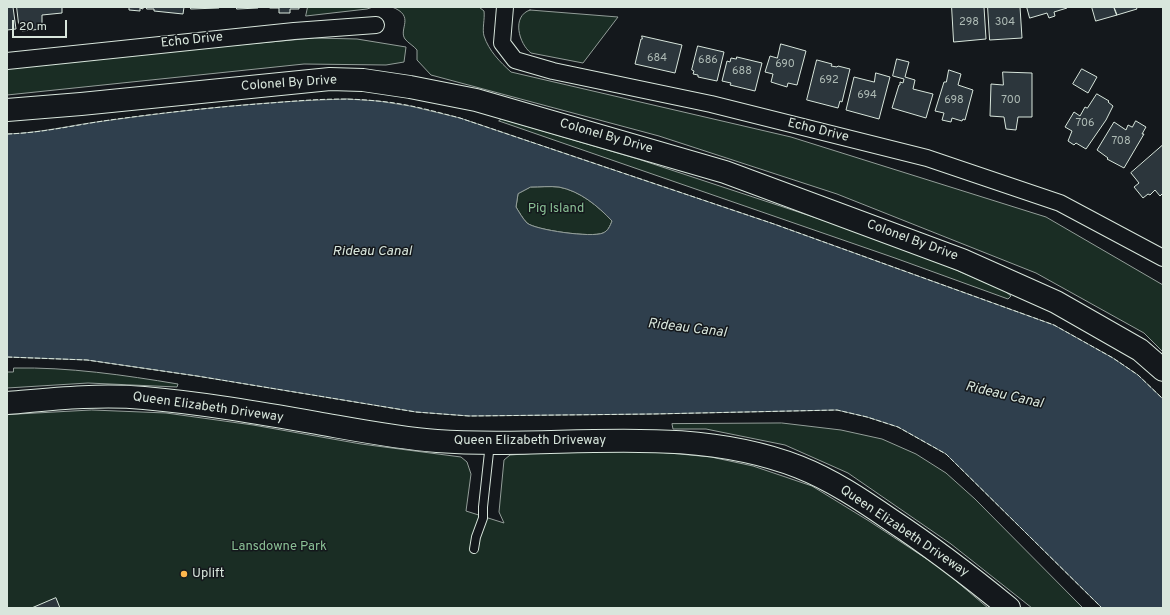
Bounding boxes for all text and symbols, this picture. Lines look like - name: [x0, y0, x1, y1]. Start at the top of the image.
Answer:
- scale bar: [14, 12, 69, 38]
- house number: 298: [959, 16, 979, 30]
- house number: 304: [995, 16, 1015, 30]
- text: 20 m: [19, 19, 47, 35]
- street label: Echo Drive: [160, 30, 224, 52]
- house number: 684: [647, 52, 667, 66]
- house number: 686: [698, 54, 718, 68]
- house number: 690: [775, 58, 795, 72]
- house number: 688: [732, 65, 752, 79]
- street label: Colonel By Drive: [240, 73, 338, 95]
- house number: 692: [819, 74, 839, 88]
- house number: 694: [857, 89, 877, 103]
- house number: 698: [944, 94, 964, 108]
- house number: 700: [1001, 94, 1021, 108]
- street label: Colonel By Drive: [558, 116, 654, 158]
- street label: Echo Drive: [786, 116, 850, 146]
- house number: 706: [1075, 117, 1095, 131]
- house number: 708: [1111, 135, 1131, 149]
- park label: Pig Island: [528, 201, 584, 217]
- street label: Colonel By Drive: [864, 217, 960, 265]
- water label: Rideau Canal: [332, 244, 412, 260]
- water label: Rideau Canal: [647, 316, 727, 342]
- water label: Rideau Canal: [963, 379, 1045, 413]
- street label: Queen Elizabeth Driveway: [132, 390, 284, 426]
- street label: Queen Elizabeth Driveway: [454, 433, 606, 449]
- street label: Queen Elizabeth Driveway: [837, 483, 971, 581]
- park label: Lansdowne Park: [231, 539, 327, 555]
- place label: Uplift: [192, 566, 224, 582]
- marker: Uplift: [179, 569, 189, 579]

